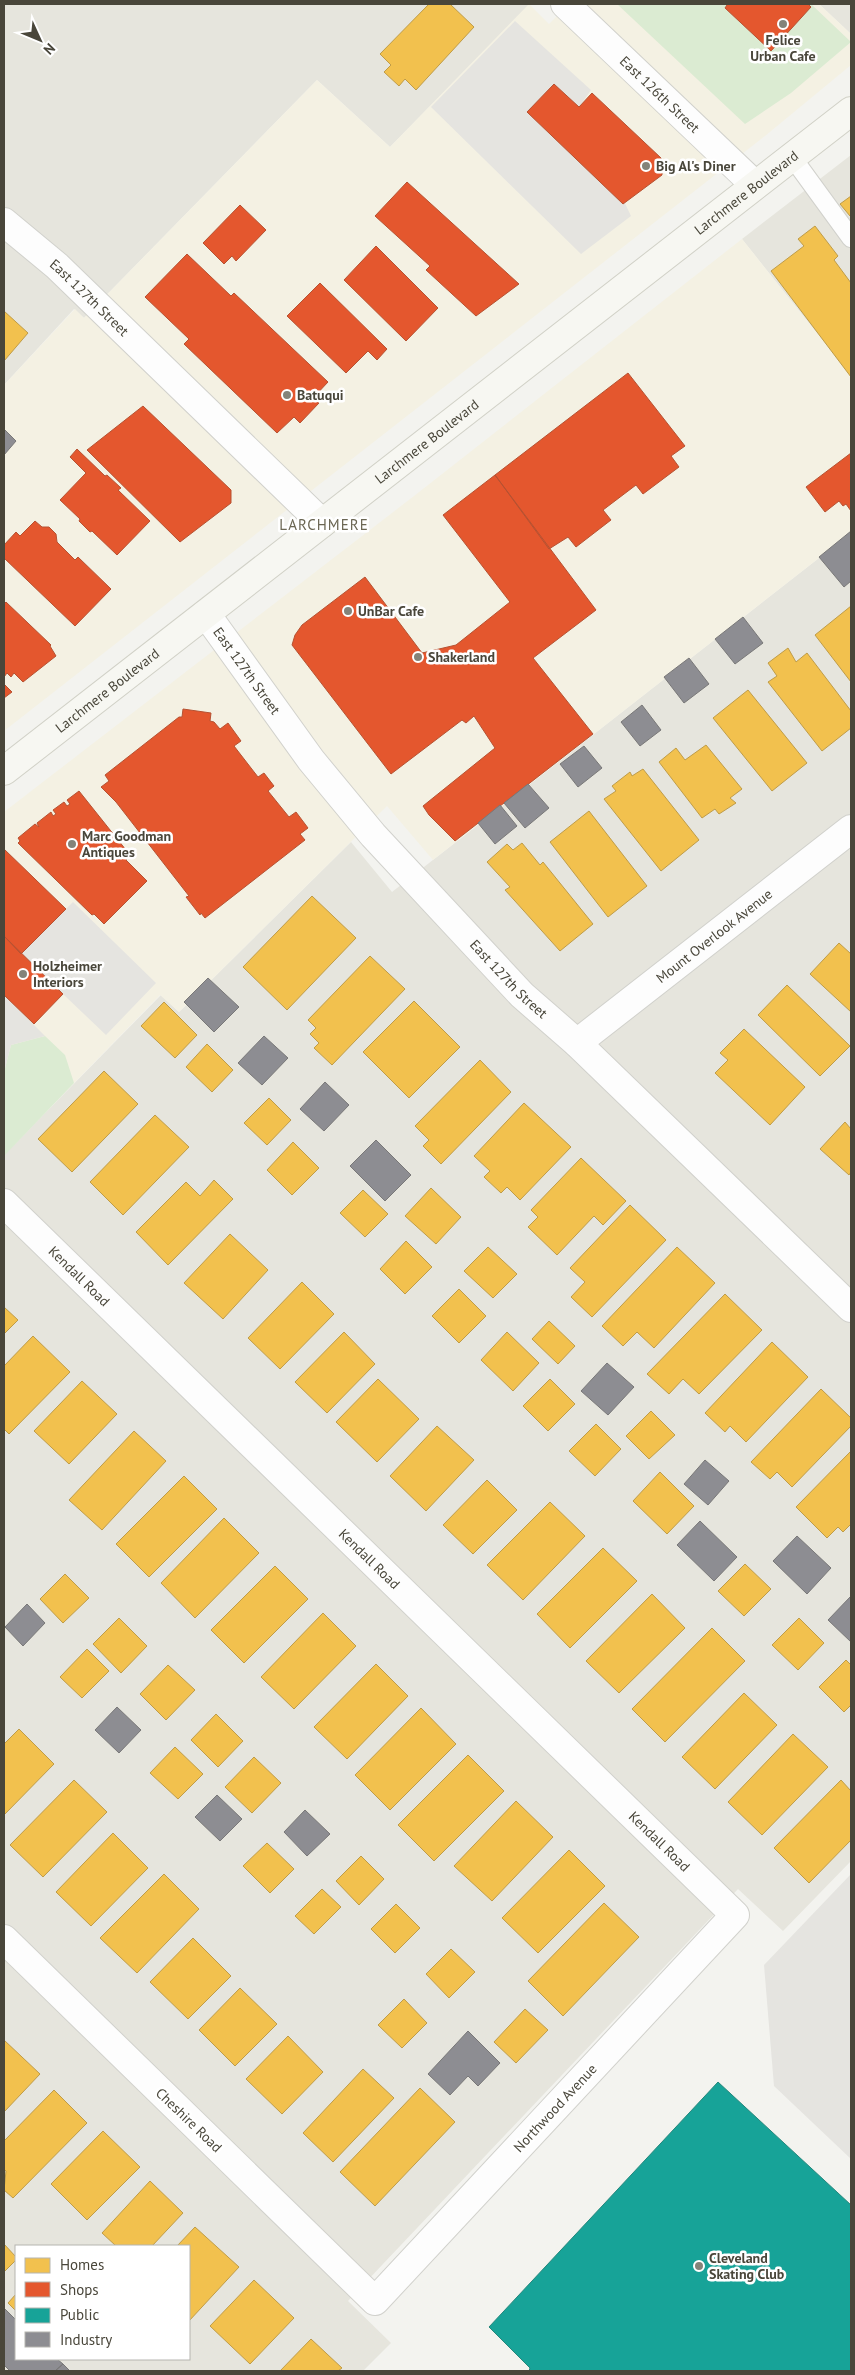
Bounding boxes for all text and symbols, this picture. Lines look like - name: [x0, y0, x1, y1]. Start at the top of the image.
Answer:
- north arrow: [15, 15, 65, 65]
- marker: Felice Urban Cafe: [777, 18, 789, 30]
- place label: Felice Urban Cafe: [750, 31, 816, 65]
- text: N: [40, 39, 59, 59]
- street label: East 126th Street: [616, 52, 704, 137]
- street label: Larchmere Boulevard: [691, 146, 802, 239]
- place label: Big Al's Diner: [656, 157, 736, 175]
- marker: Big Al's Diner: [640, 160, 652, 172]
- street label: East 127th Street: [46, 255, 133, 340]
- place label: Batuqui: [297, 386, 344, 404]
- marker: Batuqui: [281, 389, 293, 401]
- street label: Larchmere Boulevard: [371, 395, 482, 488]
- district label: LARCHMERE: [279, 515, 369, 534]
- place label: UnBar Cafe: [358, 602, 424, 620]
- marker: UnBar Cafe: [342, 605, 354, 617]
- street label: East 127th Street: [209, 624, 285, 718]
- street label: Larchmere Boulevard: [52, 644, 163, 737]
- place label: Shakerland: [428, 648, 495, 666]
- marker: Shakerland: [412, 651, 424, 663]
- place label: Marc Goodman Antiques: [82, 827, 171, 861]
- marker: Marc Goodman Antiques: [66, 838, 78, 850]
- street label: Mount Overlook Avenue: [652, 885, 776, 987]
- street label: East 127th Street: [466, 936, 551, 1022]
- place label: Holzheimer Interiors: [33, 957, 102, 991]
- marker: Holzheimer Interiors: [17, 968, 29, 980]
- street label: Kendall Road: [45, 1242, 114, 1310]
- street label: Kendall Road: [335, 1525, 404, 1593]
- street label: Kendall Road: [625, 1807, 694, 1875]
- street label: Northwood Avenue: [509, 2060, 601, 2156]
- street label: Cheshire Road: [152, 2084, 226, 2156]
- legend: [15, 2245, 190, 2360]
- place label: Cleveland Skating Club: [709, 2249, 785, 2283]
- text: Homes: [60, 2255, 104, 2274]
- marker: Cleveland Skating Club: [693, 2260, 705, 2272]
- text: Shops: [60, 2280, 99, 2299]
- text: Public: [60, 2305, 99, 2324]
- text: Industry: [60, 2330, 112, 2349]

